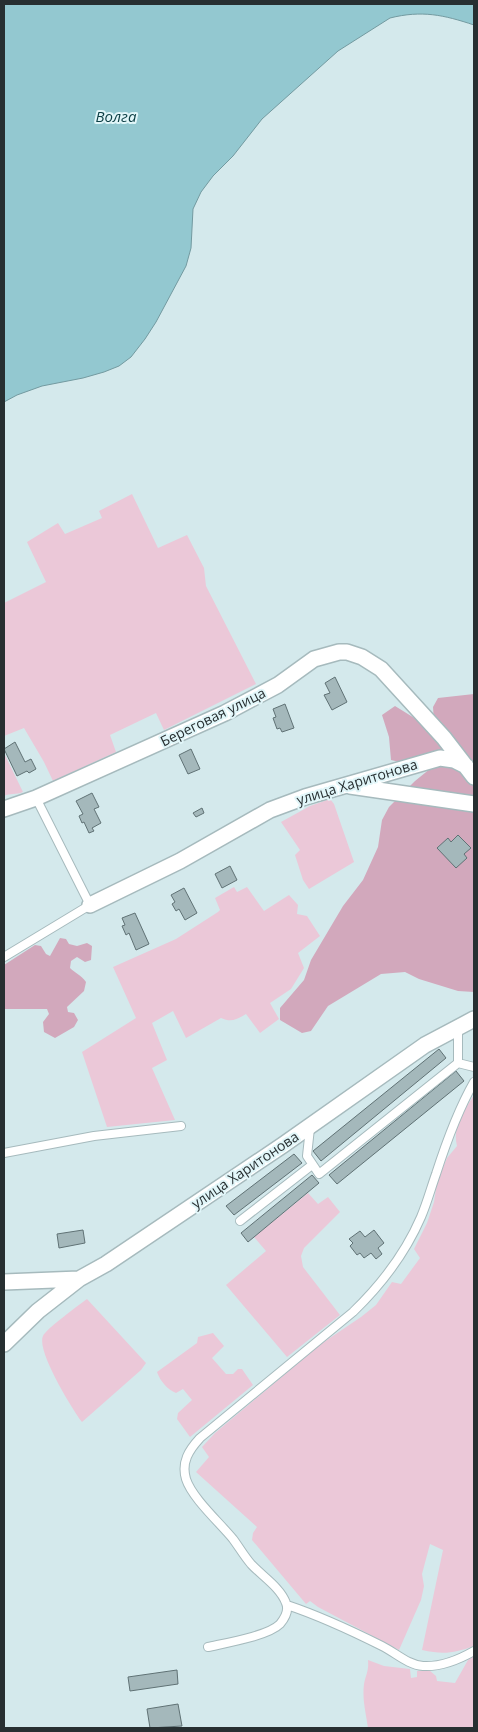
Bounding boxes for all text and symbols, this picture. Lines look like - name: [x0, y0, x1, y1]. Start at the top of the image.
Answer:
- water label: Волга: [96, 106, 137, 126]
- street label: Береговая улица: [157, 683, 269, 750]
- street label: улица Харитонова: [294, 754, 420, 809]
- street label: улица Харитонова: [187, 1127, 302, 1213]

